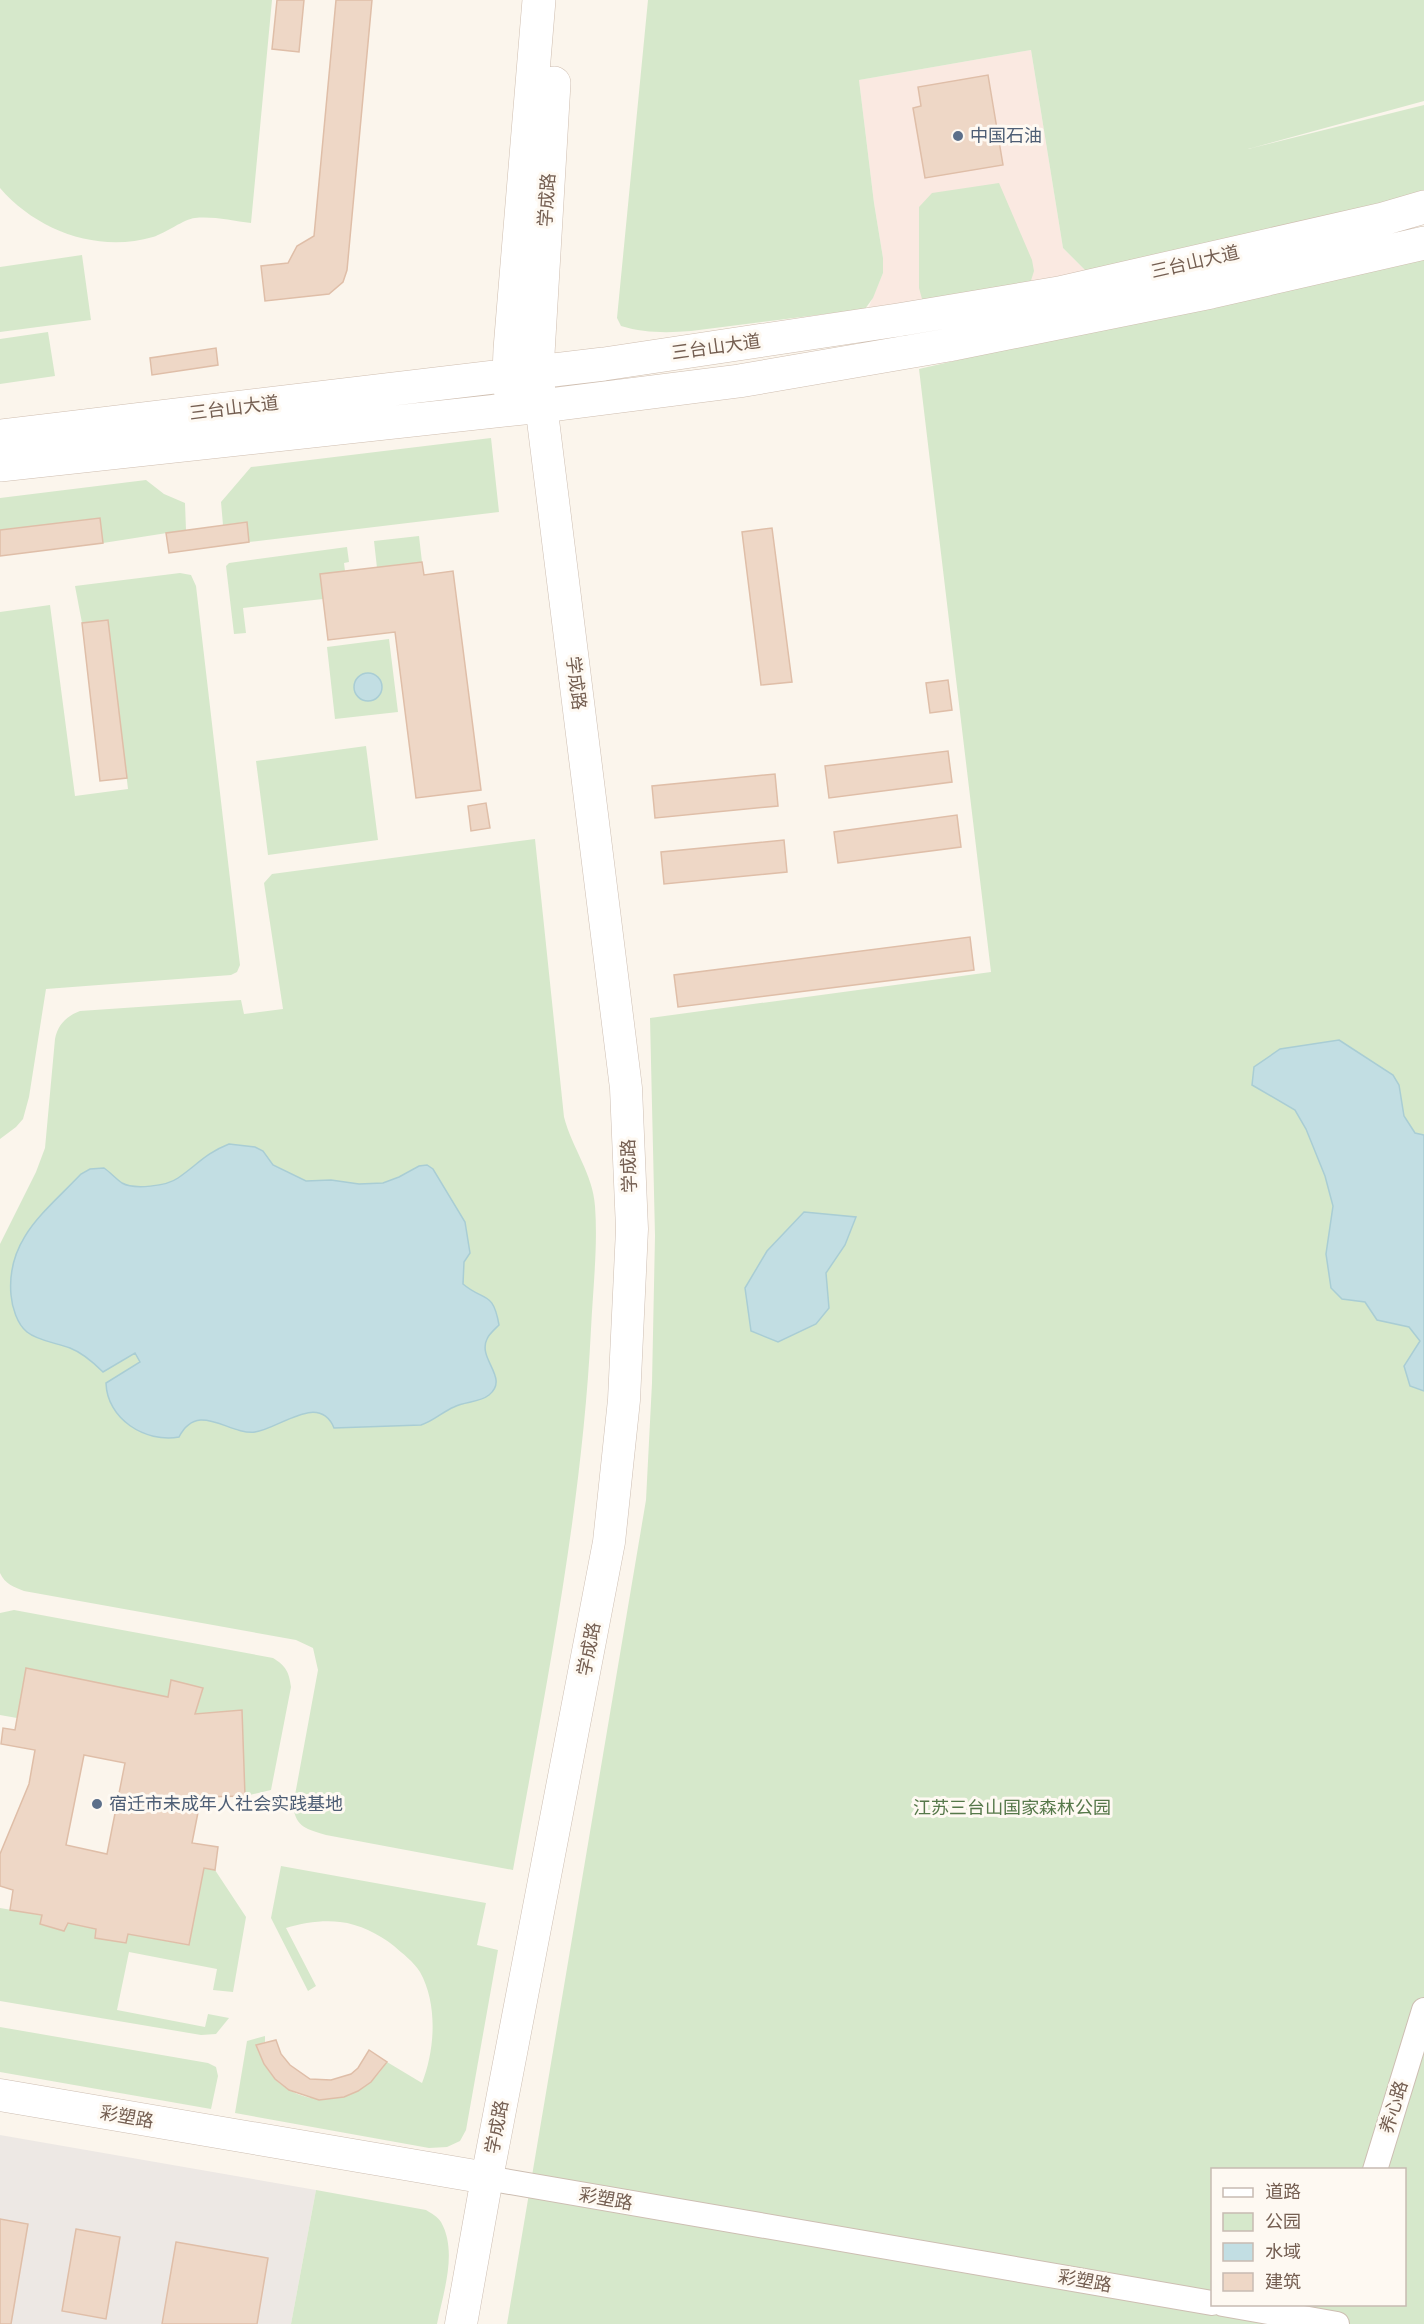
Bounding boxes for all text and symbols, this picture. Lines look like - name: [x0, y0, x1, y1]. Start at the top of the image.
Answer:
- place label: 中国石油: [970, 123, 1042, 149]
- marker: 中国石油: [951, 129, 965, 143]
- street label: 学成路: [532, 172, 562, 228]
- street label: 三台山大道: [1148, 239, 1242, 285]
- street label: 三台山大道: [670, 328, 762, 366]
- street label: 三台山大道: [188, 390, 280, 426]
- street label: 学成路: [560, 655, 592, 711]
- street label: 学成路: [615, 1139, 643, 1193]
- street label: 学成路: [571, 1620, 607, 1678]
- place label: 宿迁市未成年人社会实践基地: [109, 1791, 343, 1817]
- park label: 江苏三台山国家森林公园: [913, 1795, 1111, 1821]
- marker: 宿迁市未成年人社会实践基地: [90, 1797, 104, 1811]
- street label: 养心路: [1374, 2077, 1414, 2137]
- street label: 学成路: [479, 2098, 515, 2156]
- street label: 彩塑路: [98, 2100, 156, 2134]
- legend: [1211, 2168, 1406, 2306]
- text: 道路: [1265, 2179, 1301, 2205]
- street label: 彩塑路: [577, 2182, 635, 2216]
- text: 公园: [1265, 2209, 1301, 2235]
- text: 水域: [1265, 2239, 1301, 2265]
- street label: 彩塑路: [1056, 2264, 1114, 2298]
- text: 建筑: [1265, 2269, 1301, 2295]

